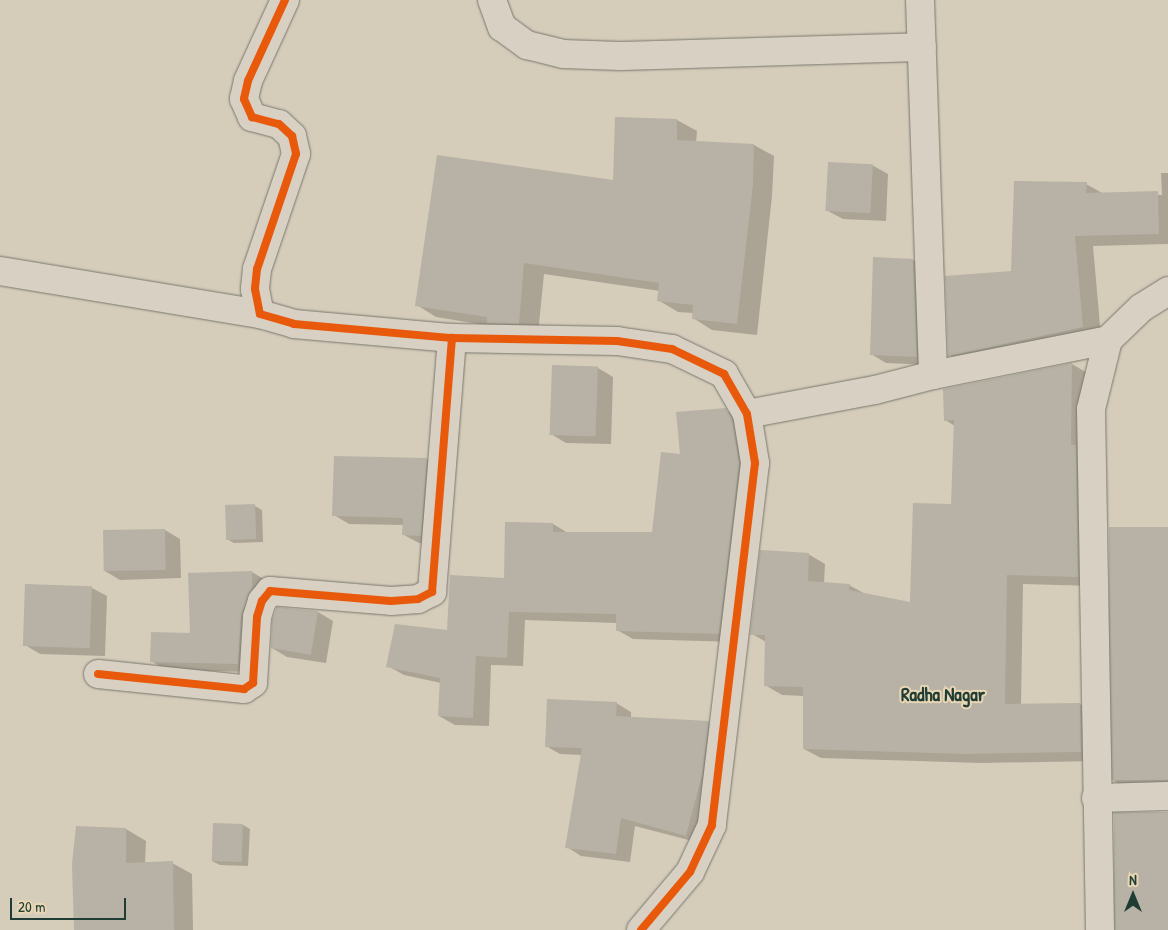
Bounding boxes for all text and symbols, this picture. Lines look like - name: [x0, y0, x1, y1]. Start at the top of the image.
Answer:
- district label: Radha Nagar: [901, 684, 985, 706]
- north arrow: [1108, 870, 1158, 920]
- text: N: [1129, 870, 1137, 889]
- scale bar: [12, 888, 129, 920]
- text: 20 m: [18, 896, 45, 917]

